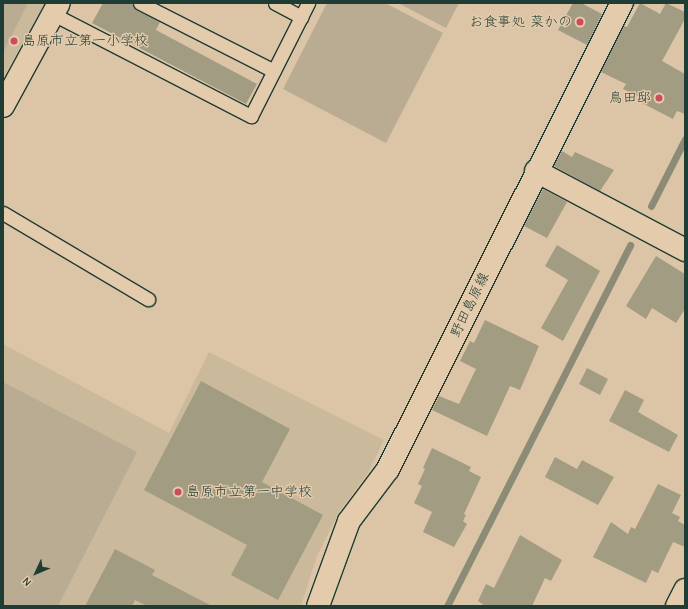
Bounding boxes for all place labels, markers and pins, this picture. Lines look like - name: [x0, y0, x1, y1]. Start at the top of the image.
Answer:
- place label: お食事処 菜かの: [469, 14, 572, 30]
- marker: お食事処 菜かの: [575, 17, 585, 27]
- place label: 島原市立第一小学校: [22, 33, 148, 49]
- marker: 島原市立第一小学校: [9, 36, 19, 46]
- place label: 鳥田邸: [609, 90, 651, 106]
- marker: 鳥田邸: [654, 93, 664, 103]
- place label: 島原市立第一中学校: [186, 484, 312, 500]
- marker: 島原市立第一中学校: [173, 487, 183, 497]

